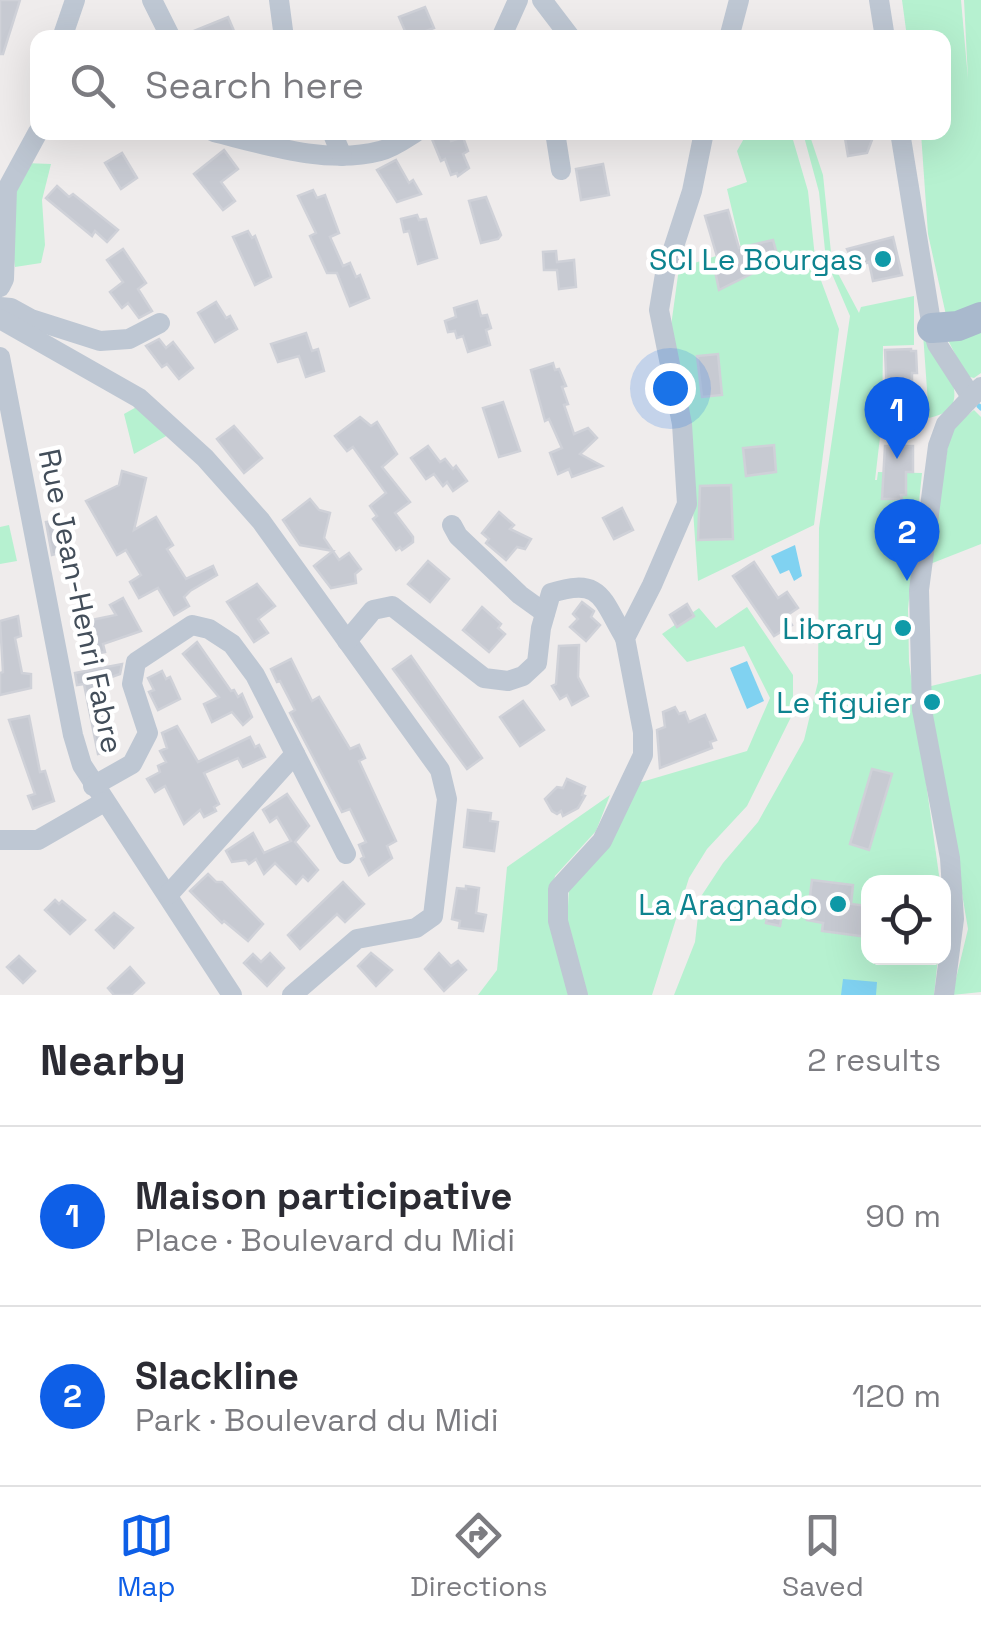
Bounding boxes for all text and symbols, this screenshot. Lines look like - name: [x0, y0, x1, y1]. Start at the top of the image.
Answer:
- search box: [30, 30, 951, 140]
- icon: search: [65, 58, 120, 113]
- text: Search here: [145, 61, 364, 109]
- place label: SCI Le Bourgas: [649, 240, 863, 279]
- marker: SCI Le Bourgas: [872, 248, 894, 270]
- your location: [645, 363, 696, 414]
- pin: 1: [864, 376, 930, 459]
- street label: Rue Jean-Henri Fabre: [30, 445, 132, 757]
- pin: 2: [874, 498, 940, 581]
- place label: Library: [782, 609, 883, 648]
- marker: Library: [892, 617, 914, 639]
- place label: Le figuier: [776, 683, 912, 722]
- marker: Le figuier: [921, 691, 943, 713]
- map controls: [861, 875, 951, 965]
- button: locate: [861, 875, 951, 965]
- place label: La Aragnado: [638, 885, 818, 924]
- marker: La Aragnado: [827, 893, 849, 915]
- text: Nearby: [40, 1034, 186, 1087]
- text: 2 results: [807, 1040, 941, 1080]
- text: Maison participative: [135, 1172, 512, 1220]
- text: 1: [65, 1196, 80, 1236]
- text: 90 m: [865, 1196, 941, 1236]
- text: Place · Boulevard du Midi: [135, 1220, 515, 1260]
- text: Slackline: [135, 1352, 299, 1400]
- text: 2: [63, 1376, 82, 1416]
- text: 120 m: [852, 1376, 941, 1416]
- text: Park · Boulevard du Midi: [135, 1400, 498, 1440]
- tab: Map: [117, 1508, 176, 1604]
- tab: Directions: [410, 1508, 547, 1604]
- tab: Saved: [782, 1508, 864, 1604]

